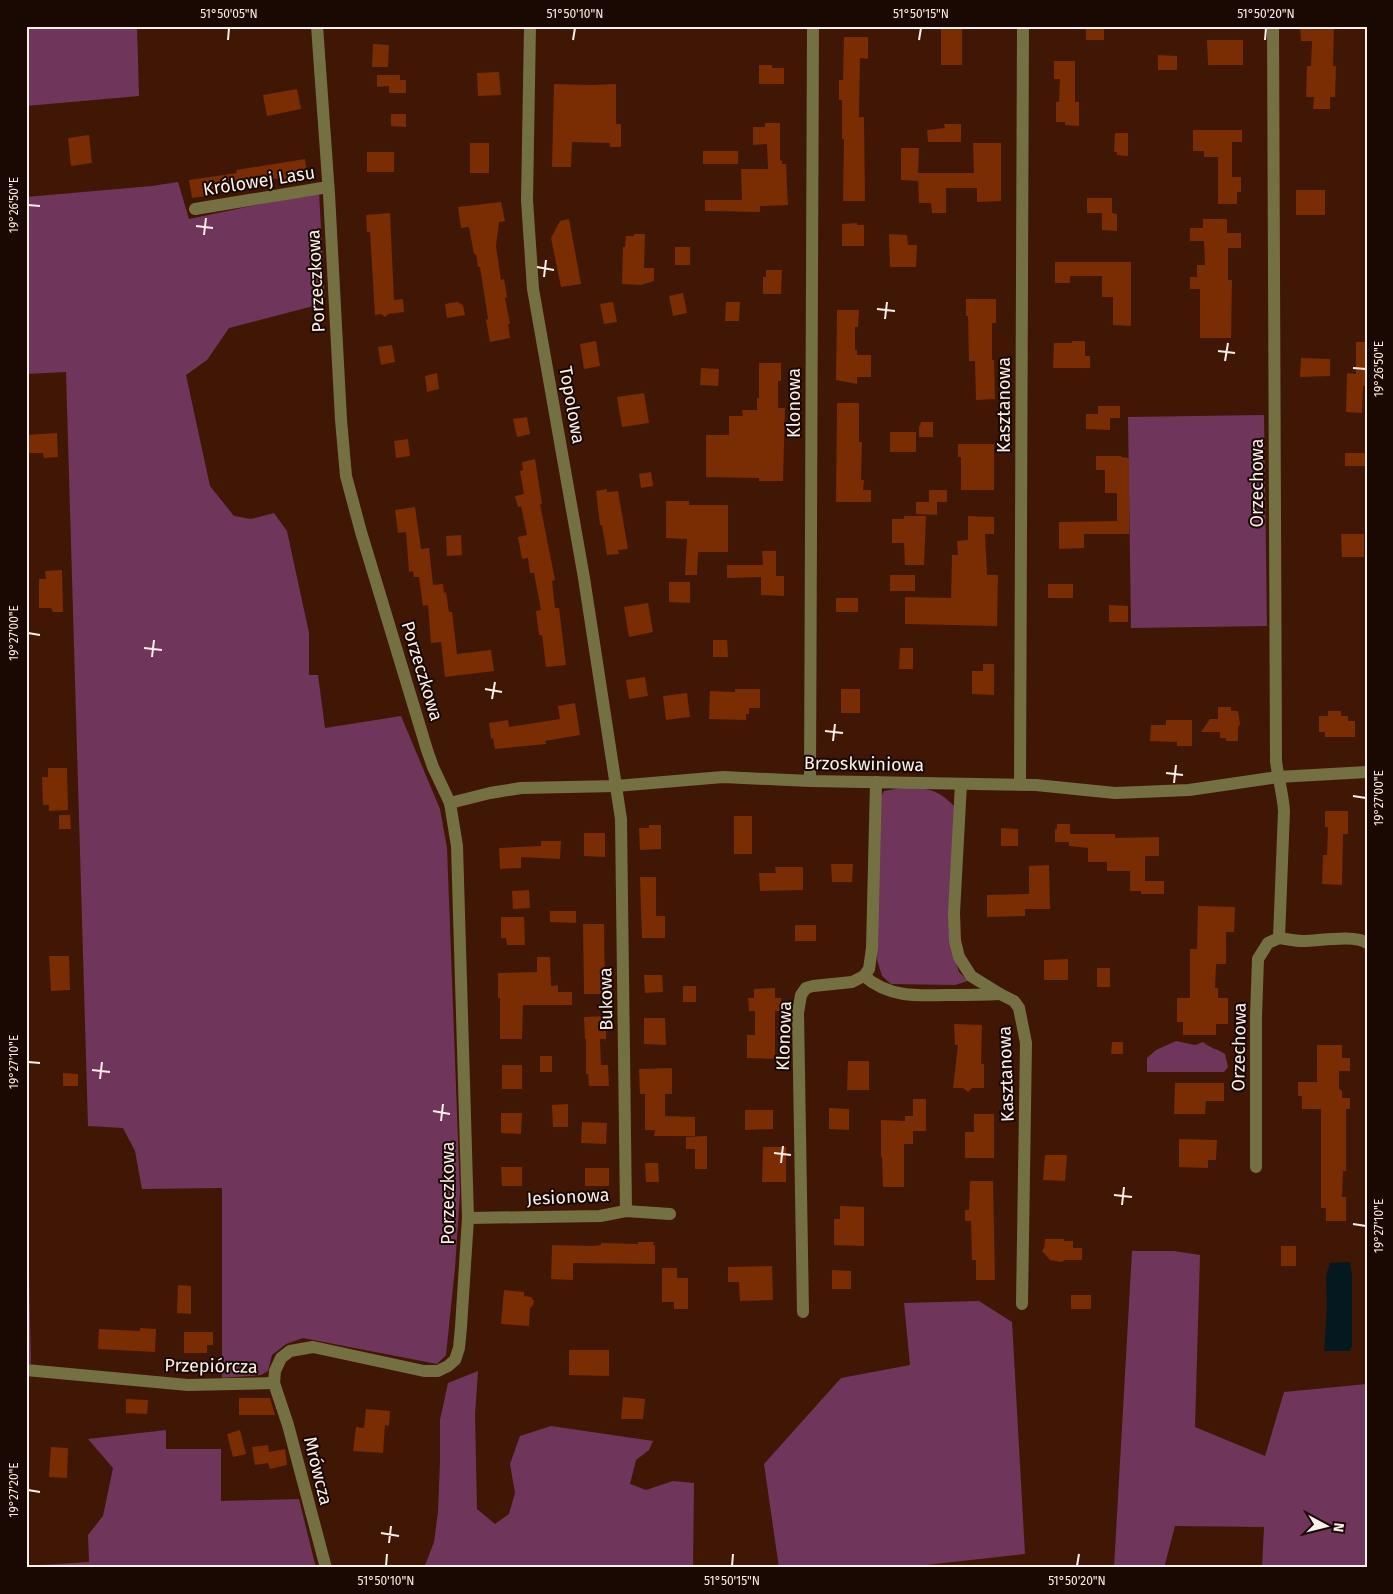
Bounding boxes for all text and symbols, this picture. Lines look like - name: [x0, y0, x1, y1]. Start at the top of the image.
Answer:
- text: 51°50'05"N: [200, 7, 258, 21]
- text: 51°50'10"N: [547, 7, 603, 21]
- text: 51°50'15"N: [893, 7, 949, 21]
- text: 51°50'20"N: [1237, 7, 1295, 21]
- street label: Królowej Lasu: [201, 161, 317, 201]
- text: 19°26'50"E: [7, 177, 21, 233]
- street label: Porzeczkowa: [302, 229, 330, 333]
- text: 19°26'50"E: [1372, 341, 1386, 397]
- street label: Kasztanowa: [993, 357, 1015, 453]
- street label: Topolowa: [554, 365, 590, 445]
- street label: Klonowa: [783, 368, 805, 438]
- street label: Orzechowa: [1246, 439, 1268, 527]
- text: 19°27'00"E: [7, 605, 21, 661]
- street label: Porzeczkowa: [396, 618, 448, 724]
- street label: Brzoskwiniowa: [804, 752, 924, 776]
- text: 19°27'00"E: [1372, 770, 1386, 826]
- street label: Bukowa: [594, 967, 618, 1031]
- street label: Klonowa: [772, 1001, 796, 1071]
- street label: Orzechowa: [1227, 1002, 1251, 1092]
- street label: Kasztanowa: [993, 1026, 1019, 1122]
- text: 19°27'10"E: [7, 1035, 21, 1089]
- street label: Porzeczkowa: [437, 1141, 459, 1245]
- street label: Jesionowa: [526, 1184, 610, 1210]
- text: 19°27'10"E: [1372, 1199, 1386, 1253]
- street label: Przepiórcza: [164, 1354, 258, 1378]
- street label: Mrówcza: [299, 1434, 337, 1508]
- text: 19°27'20"E: [7, 1462, 21, 1518]
- north arrow: [1300, 1502, 1350, 1552]
- text: N: [1329, 1522, 1347, 1533]
- text: 51°50'10"N: [358, 1574, 414, 1588]
- text: 51°50'15"N: [704, 1574, 760, 1588]
- text: 51°50'20"N: [1048, 1574, 1106, 1588]

